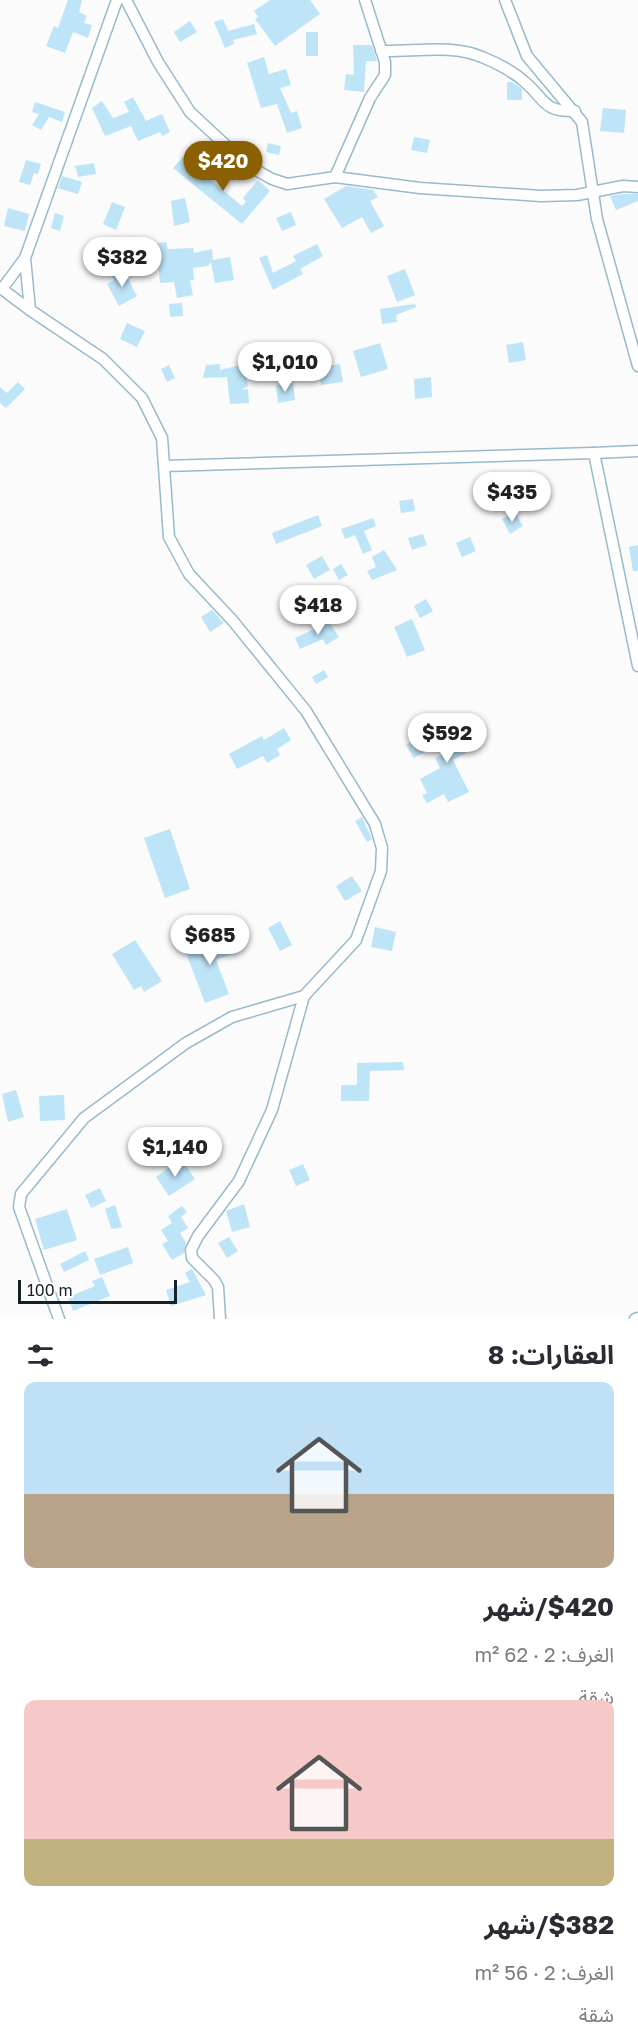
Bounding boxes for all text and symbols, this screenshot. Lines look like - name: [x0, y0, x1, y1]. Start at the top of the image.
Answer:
- pin: $420: [187, 141, 259, 192]
- text: $420: [197, 148, 249, 172]
- pin: $382: [86, 237, 158, 288]
- text: $382: [97, 244, 147, 268]
- pin: $1,010: [236, 342, 334, 393]
- text: $1,010: [252, 349, 318, 373]
- pin: $435: [476, 472, 548, 523]
- text: $435: [487, 479, 537, 503]
- pin: $418: [282, 585, 354, 636]
- text: $418: [294, 592, 343, 616]
- pin: $592: [411, 713, 483, 764]
- text: $592: [422, 720, 472, 744]
- pin: $685: [174, 915, 246, 966]
- text: $685: [184, 922, 236, 946]
- pin: $1,140: [126, 1127, 224, 1178]
- text: $1,140: [142, 1134, 208, 1158]
- scale bar: [18, 1277, 177, 1304]
- text: 100 m: [27, 1280, 73, 1300]
- icon: filters: [24, 1339, 57, 1372]
- text: العقارات: 8: [488, 1339, 614, 1370]
- icon: home: [265, 1421, 373, 1529]
- text: $420/شهر: [484, 1591, 614, 1622]
- text: الغرف: 2 · 62 m²: [474, 1642, 614, 1666]
- text: شقة: [579, 1684, 614, 1708]
- icon: home: [265, 1739, 373, 1847]
- text: $382/شهر: [484, 1909, 614, 1940]
- text: الغرف: 2 · 56 m²: [474, 1960, 614, 1984]
- text: شقة: [579, 2002, 614, 2026]

